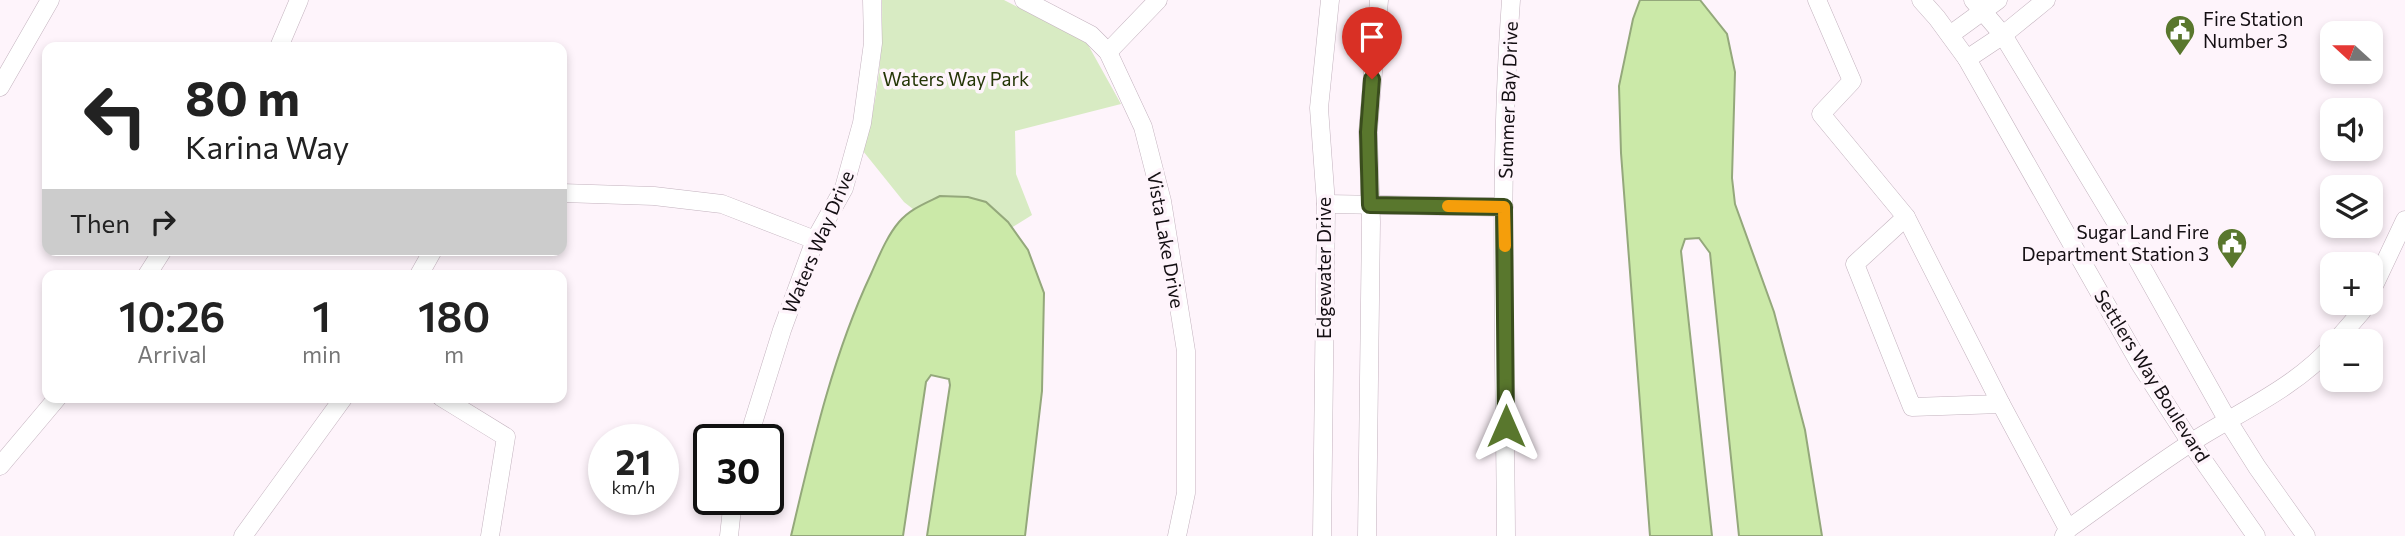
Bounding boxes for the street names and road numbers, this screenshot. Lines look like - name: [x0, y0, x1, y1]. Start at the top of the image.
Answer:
- street label: Summer Bay Drive: [1493, 21, 1522, 179]
- street label: Waters Way Drive: [777, 167, 858, 317]
- street label: Vista Lake Drive: [1143, 170, 1190, 310]
- street label: Edgewater Drive: [1312, 197, 1335, 339]
- street label: Settlers Way Boulevard: [2090, 285, 2215, 466]

